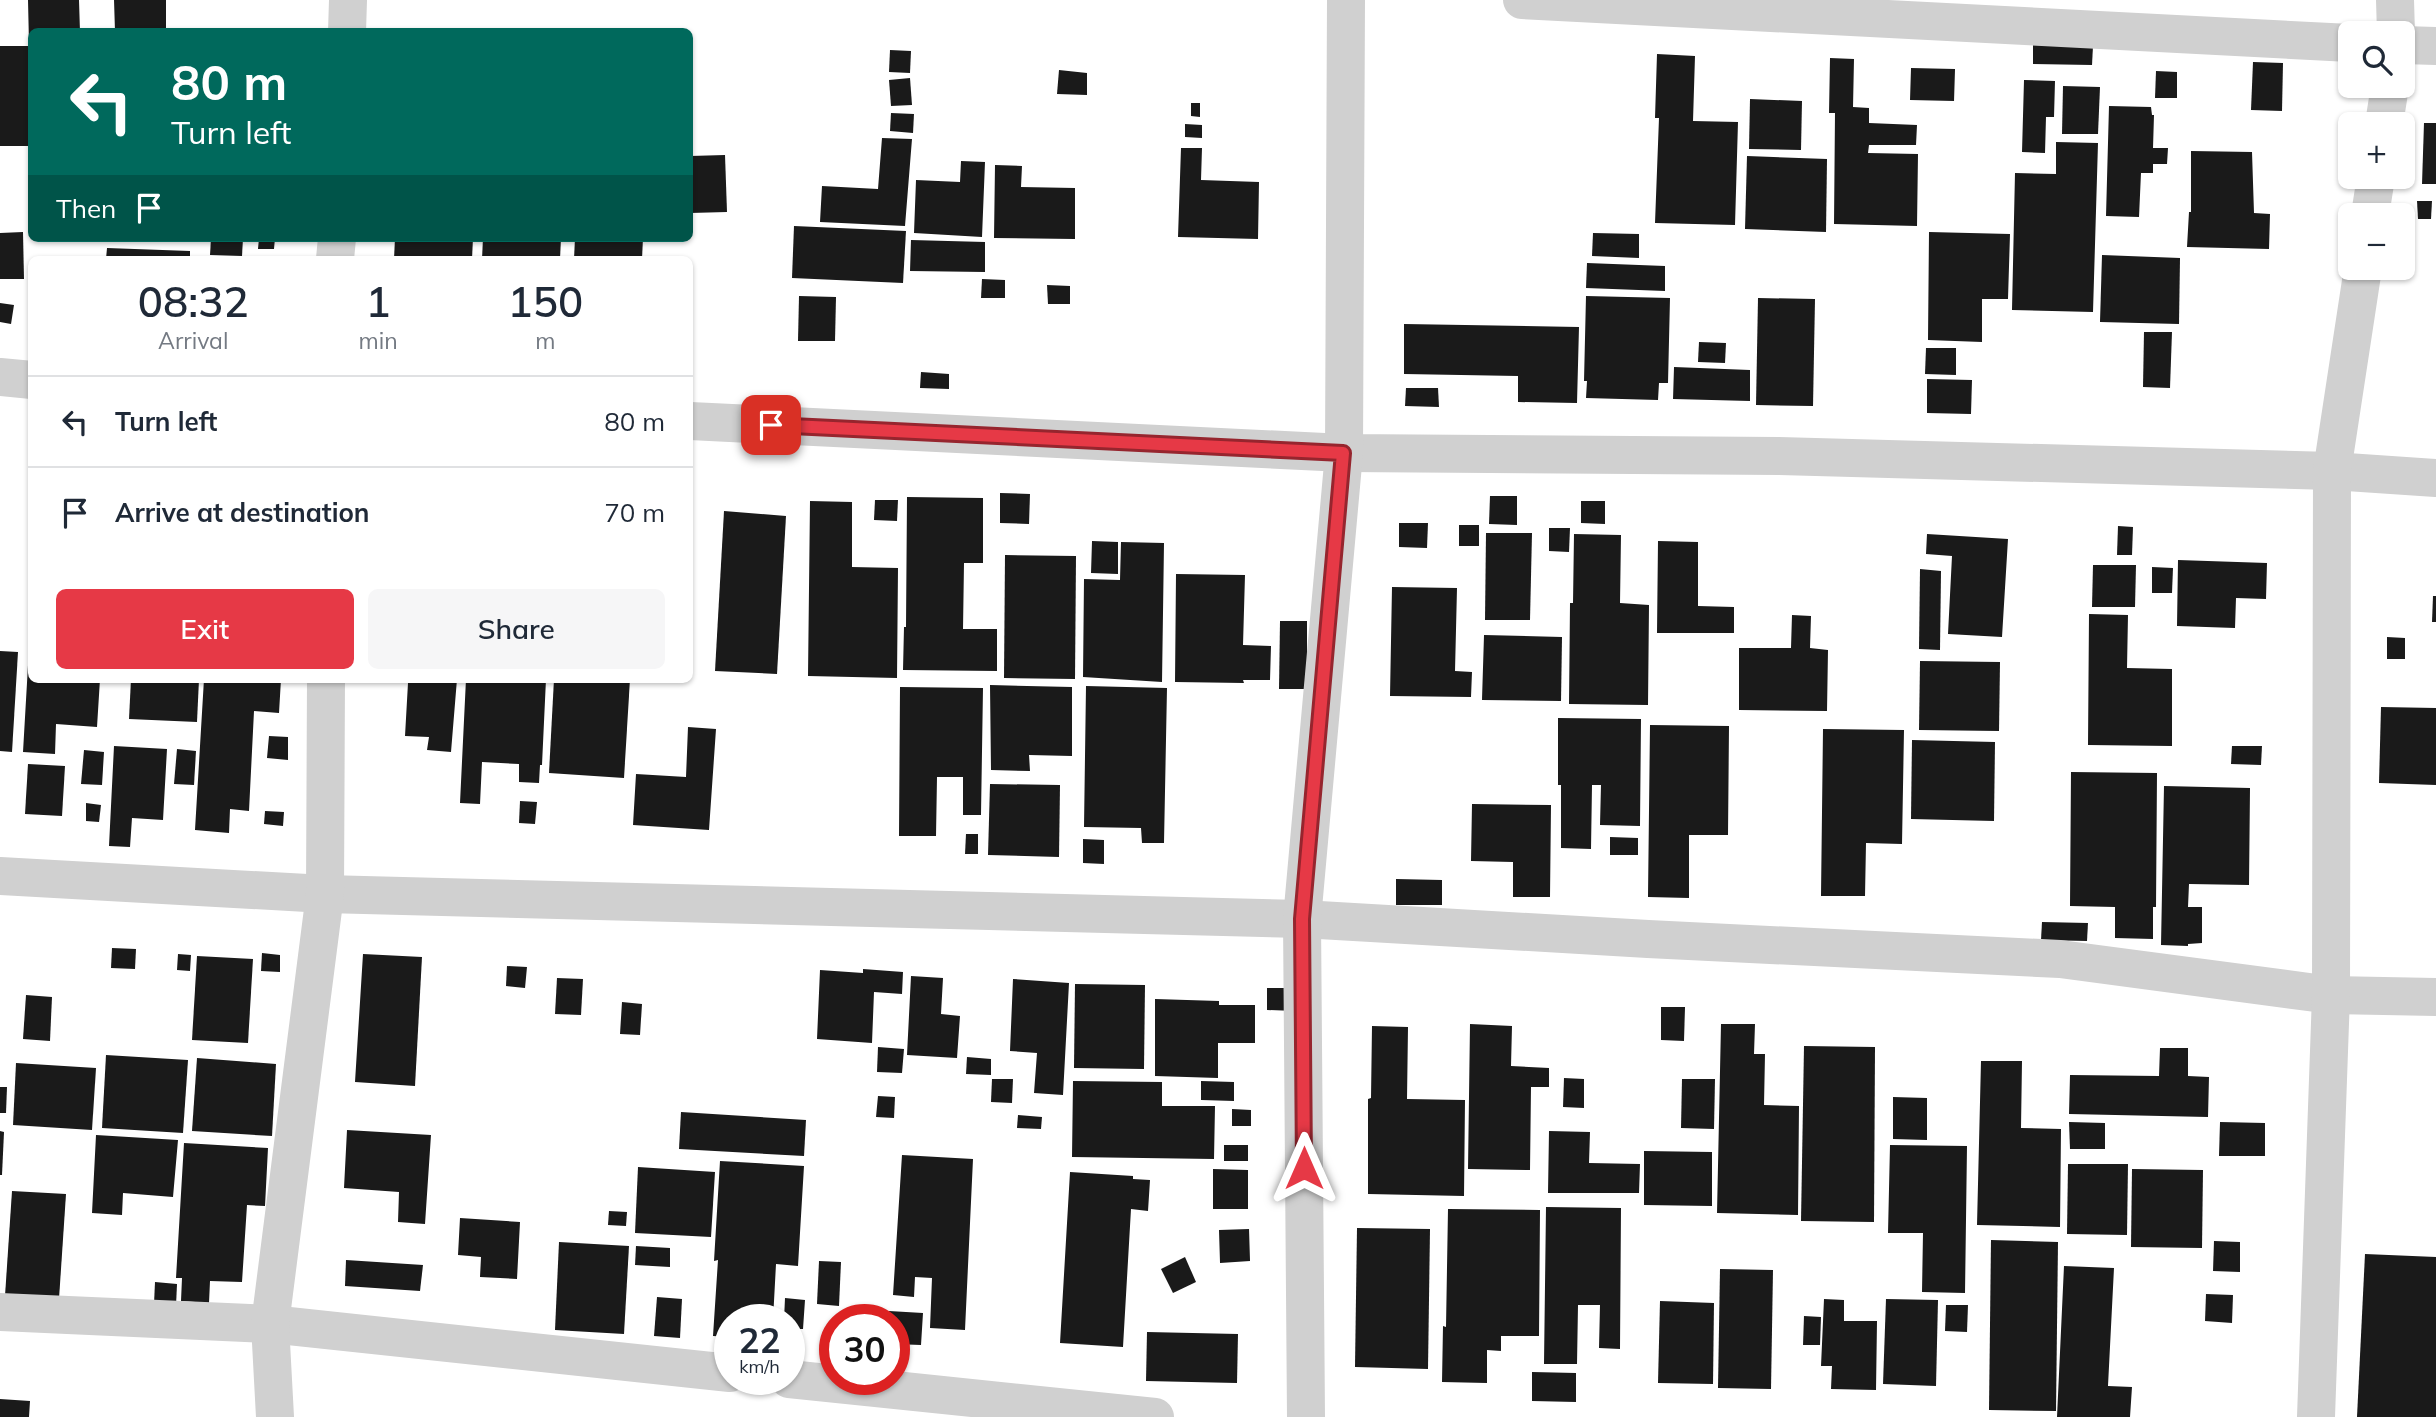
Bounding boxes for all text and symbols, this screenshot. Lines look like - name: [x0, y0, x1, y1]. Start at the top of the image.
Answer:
- map controls: [2338, 21, 2415, 280]
- button: search: [2338, 21, 2415, 98]
- text: 80 m: [171, 51, 287, 112]
- icon: left: [56, 56, 147, 147]
- text: Turn left: [171, 112, 291, 152]
- button: +: [2338, 112, 2415, 189]
- icon: arrive: [130, 189, 168, 227]
- text: Then: [56, 192, 116, 225]
- button: −: [2338, 203, 2415, 280]
- text: 08:32: [138, 275, 249, 328]
- text: 1: [365, 275, 391, 328]
- text: 150: [508, 275, 583, 328]
- text: Arrival: [158, 326, 228, 355]
- text: min: [358, 326, 398, 355]
- text: m: [535, 326, 555, 355]
- pin: [741, 395, 801, 455]
- icon: left: [56, 403, 94, 441]
- text: Turn left: [115, 405, 217, 438]
- text: 80 m: [604, 405, 665, 438]
- icon: arrive: [752, 406, 790, 444]
- icon: arrive: [56, 494, 94, 532]
- text: Arrive at destination: [115, 496, 370, 529]
- text: 70 m: [604, 496, 665, 529]
- button: Exit: [56, 589, 354, 669]
- button: Share: [368, 589, 665, 669]
- position arrow: [1267, 1131, 1341, 1205]
- speed limit sign: 30: [819, 1304, 910, 1395]
- text: 22: [738, 1318, 781, 1362]
- text: km/h: [739, 1355, 780, 1378]

